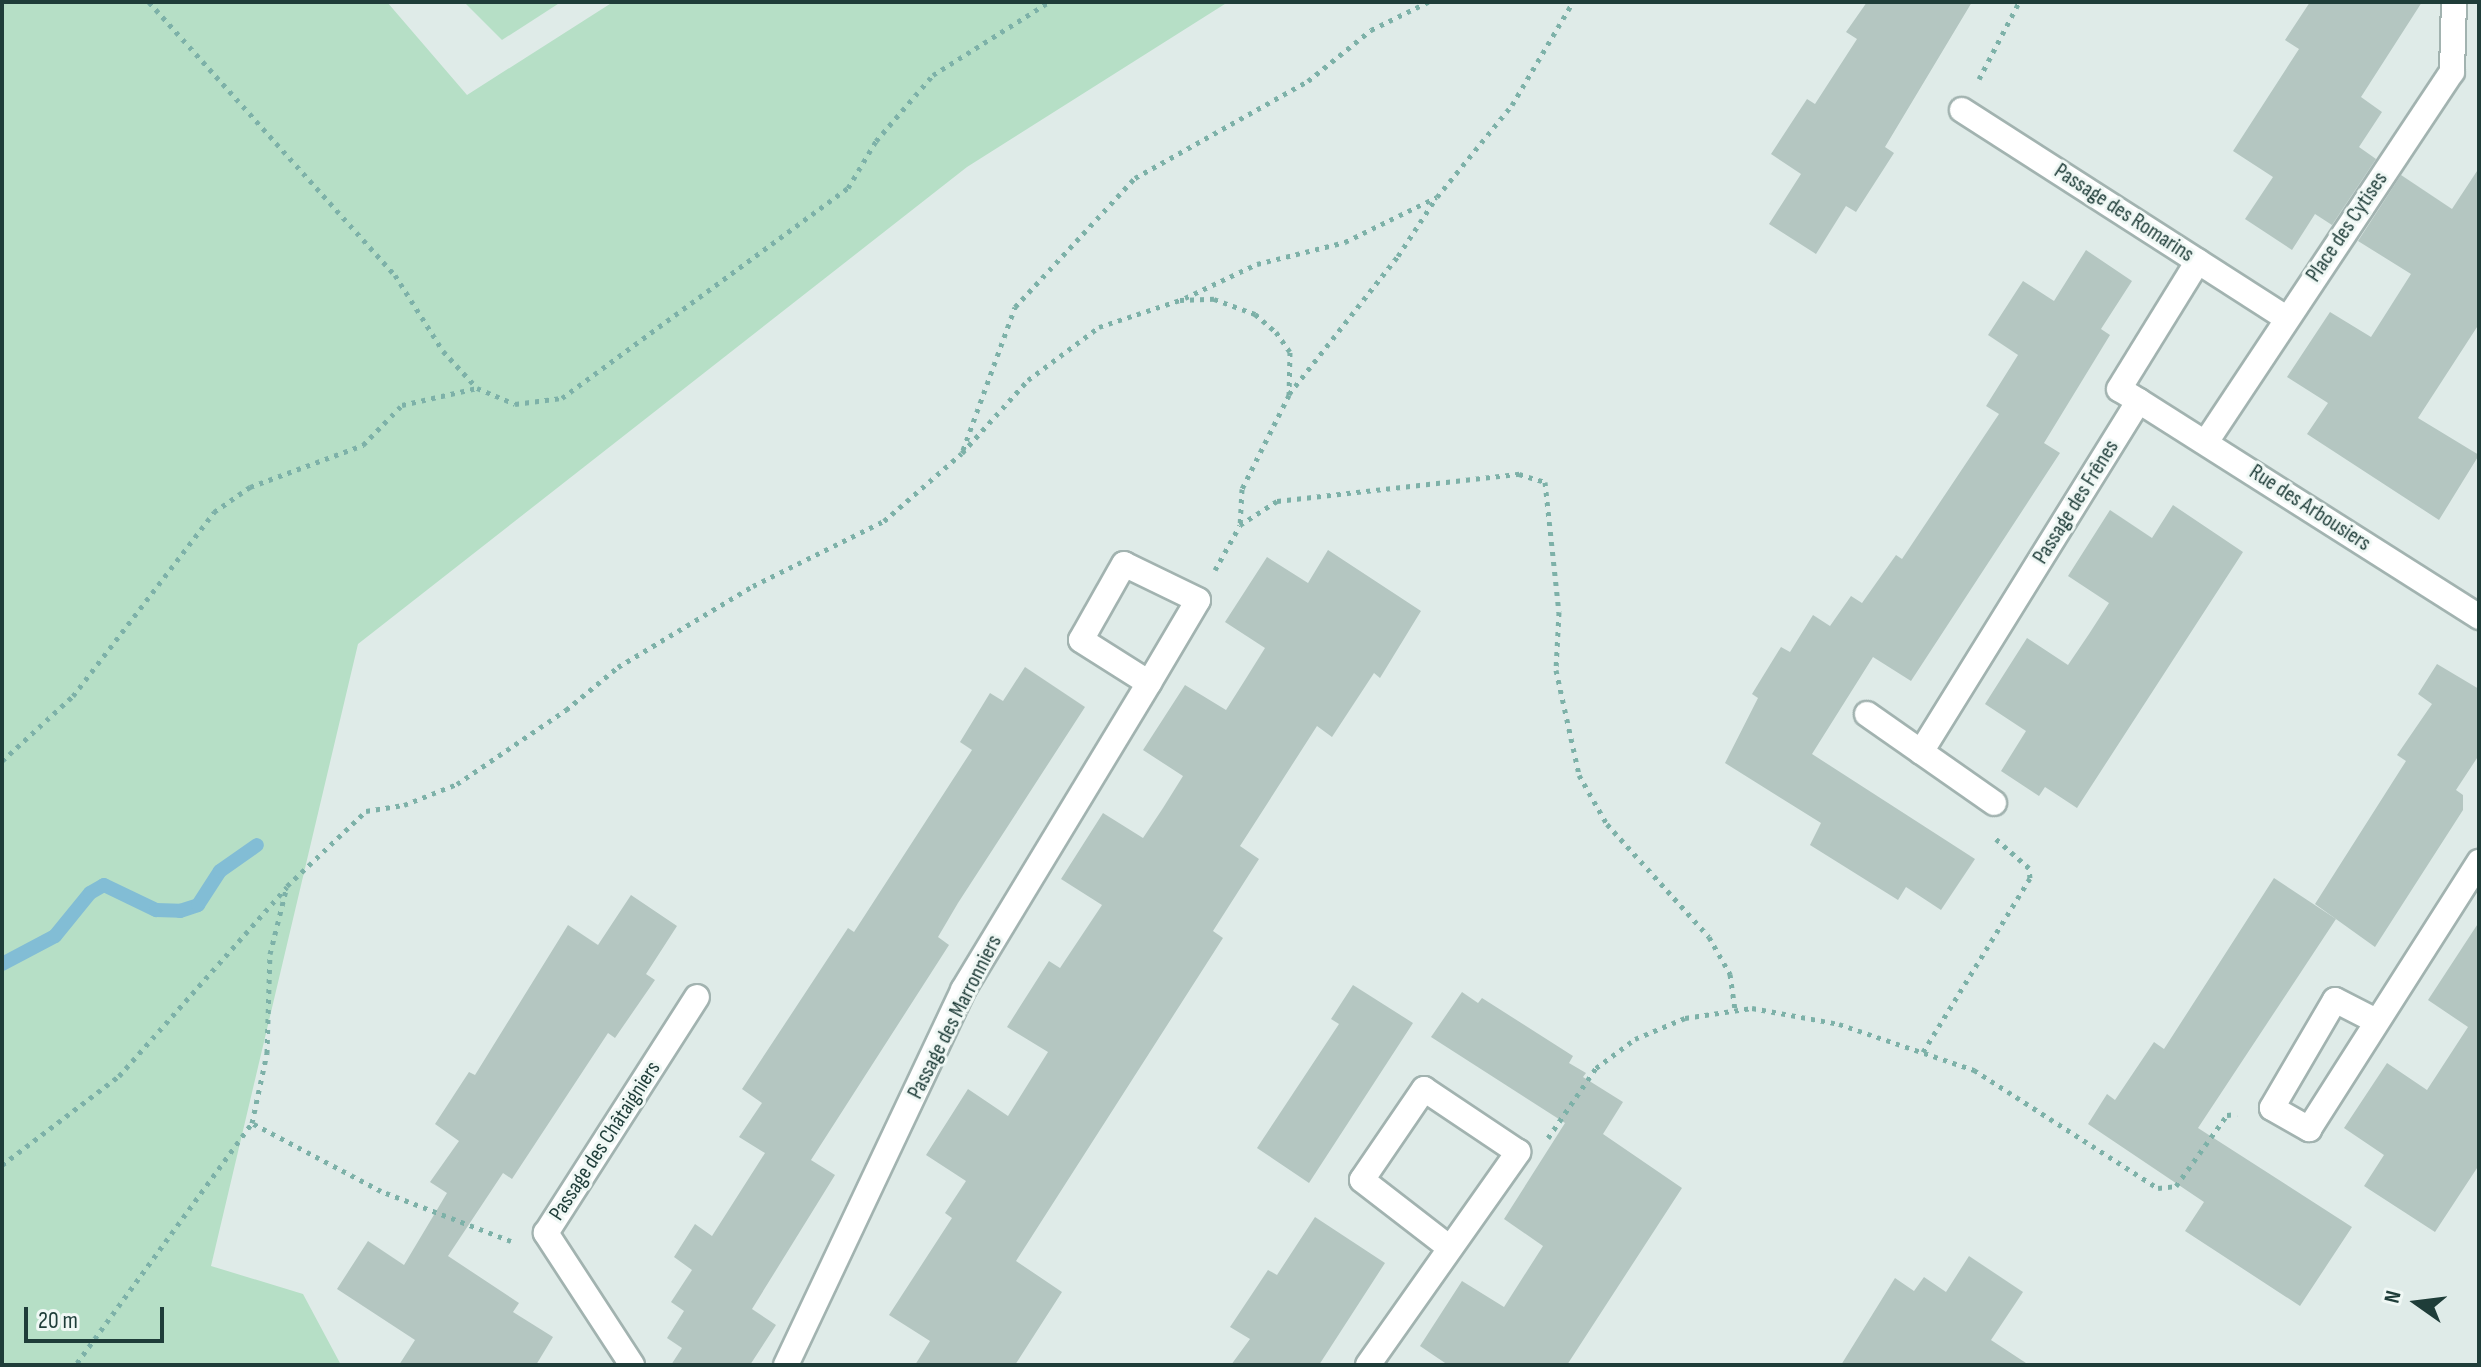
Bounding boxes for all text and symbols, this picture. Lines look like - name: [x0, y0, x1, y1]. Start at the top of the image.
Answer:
- street label: Passage des Romarins: [2049, 158, 2199, 268]
- street label: Place des Cytises: [2301, 167, 2393, 287]
- street label: Passage des Frênes: [2027, 435, 2125, 569]
- street label: Rue des Arbousiers: [2244, 459, 2376, 557]
- street label: Passage des Marronniers: [902, 931, 1008, 1103]
- street label: Passage des Châtaigniers: [544, 1056, 666, 1226]
- north arrow: [2377, 1263, 2457, 1343]
- text: N: [2379, 1288, 2408, 1306]
- scale bar: [28, 1291, 168, 1341]
- text: 20 m: [38, 1306, 78, 1335]

